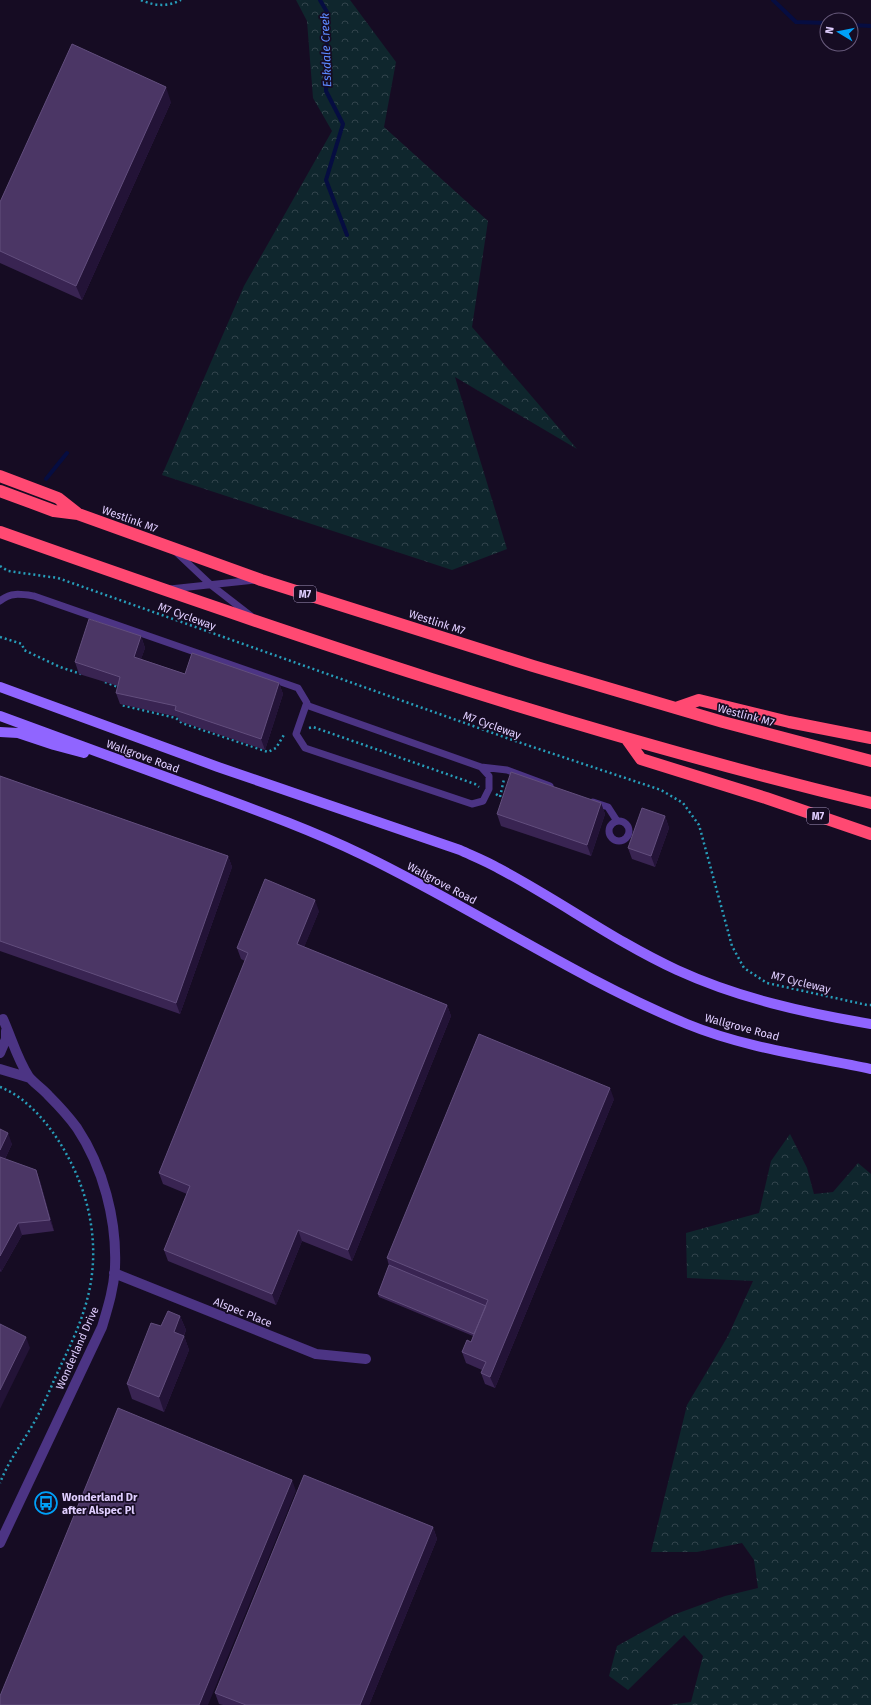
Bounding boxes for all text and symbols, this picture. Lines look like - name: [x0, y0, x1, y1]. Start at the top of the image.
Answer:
- water label: Eskdale Creek: [318, 12, 334, 87]
- north arrow: [819, 12, 859, 52]
- text: N: [823, 26, 837, 35]
- street label: Westlink M7: [100, 503, 160, 536]
- road number: M7: [294, 586, 316, 602]
- street label: M7 Cycleway: [156, 600, 218, 633]
- street label: Westlink M7: [407, 607, 467, 638]
- street label: Westlink M7: [716, 702, 776, 729]
- street label: M7 Cycleway: [461, 709, 523, 742]
- street label: Wallgrove Road: [105, 737, 181, 776]
- road number: M7: [807, 808, 829, 824]
- street label: Wallgrove Road: [405, 860, 479, 907]
- street label: M7 Cycleway: [770, 969, 832, 996]
- street label: Wallgrove Road: [703, 1011, 781, 1044]
- street label: Alspec Place: [212, 1295, 274, 1330]
- street label: Wonderland Drive: [53, 1305, 102, 1392]
- bus stop icon: Wonderland Dr after Alspec Pl: [33, 1490, 59, 1516]
- place label: Wonderland Dr after Alspec Pl: [62, 1491, 138, 1517]

